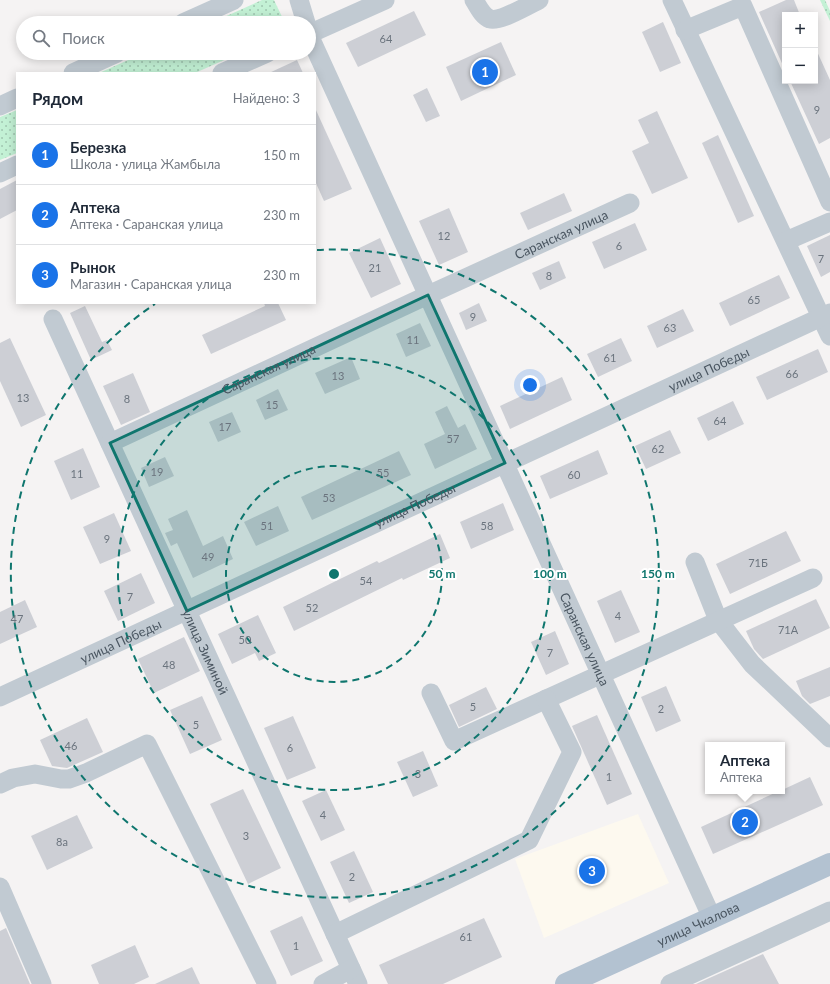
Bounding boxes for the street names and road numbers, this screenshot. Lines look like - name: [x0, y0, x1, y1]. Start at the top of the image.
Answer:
- street label: Саранская улица: [512, 206, 610, 263]
- street label: Саранская улица: [220, 341, 318, 398]
- street label: улица Победы: [666, 343, 752, 395]
- street label: улица Победы: [372, 479, 458, 531]
- street label: Саранская улица: [556, 590, 613, 688]
- street label: улица Зиминой: [179, 606, 232, 697]
- street label: улица Победы: [78, 616, 164, 667]
- street label: улица Чкалова: [654, 898, 742, 950]

